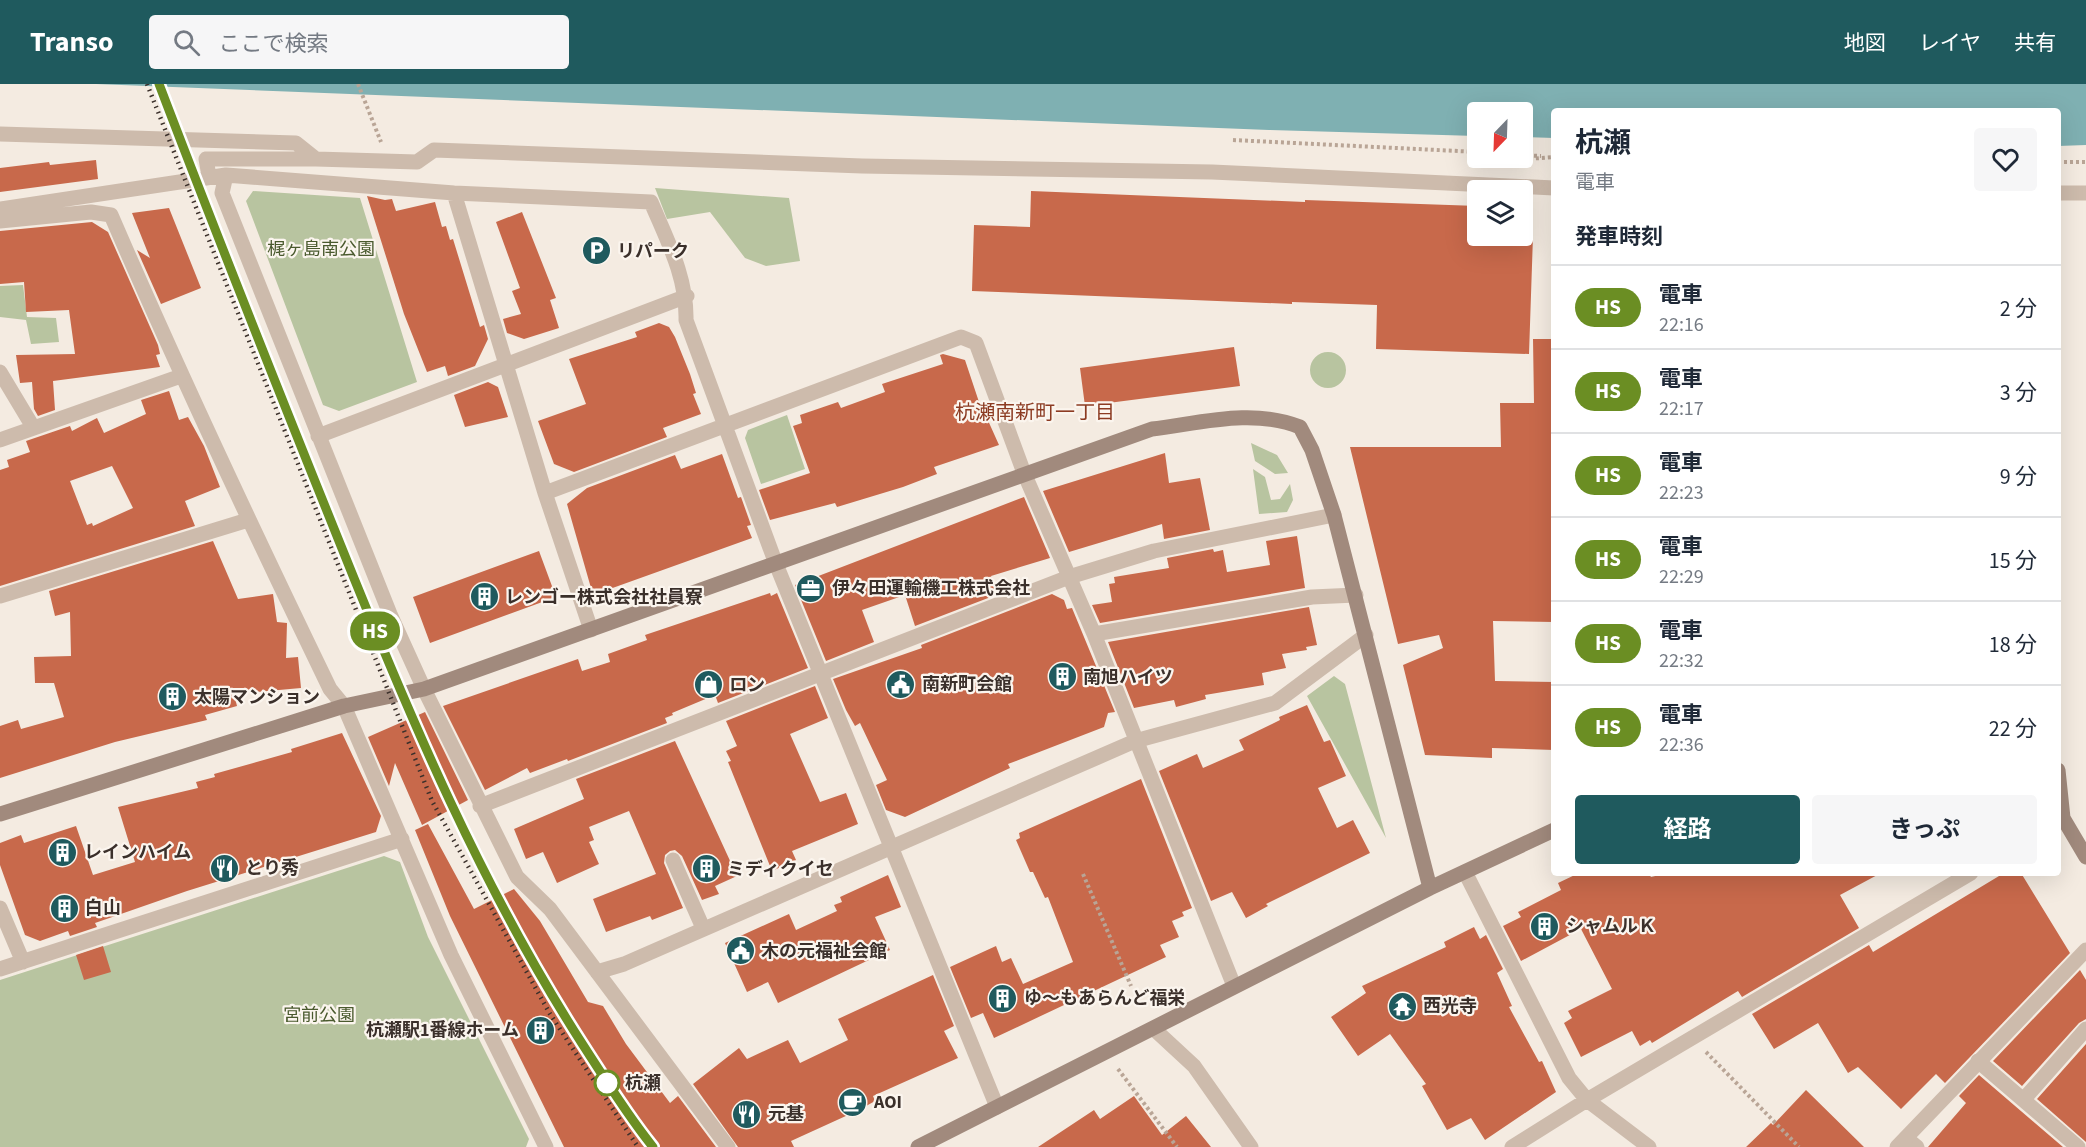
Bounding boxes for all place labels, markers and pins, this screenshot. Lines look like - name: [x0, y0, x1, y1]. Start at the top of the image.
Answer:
- parking icon: リパーク: [580, 235, 612, 267]
- place label: リパーク: [617, 239, 689, 264]
- office icon: 伊々田運輸機工株式会社: [795, 572, 827, 604]
- place label: 伊々田運輸機工株式会社: [832, 576, 1030, 601]
- building icon: レンゴー株式会社社員寮: [468, 581, 500, 613]
- place label: レンゴー株式会社社員寮: [505, 585, 703, 610]
- building icon: 南旭ハイツ: [1046, 661, 1078, 693]
- place label: 南旭ハイツ: [1083, 665, 1173, 690]
- public building icon: 南新町会館: [885, 668, 917, 700]
- shop icon: ロン: [692, 669, 724, 701]
- place label: 南新町会館: [922, 672, 1012, 697]
- place label: ロン: [729, 673, 765, 698]
- building icon: 太陽マンション: [157, 681, 189, 713]
- place label: 太陽マンション: [194, 685, 320, 710]
- building icon: レインハイム: [47, 836, 79, 868]
- place label: レインハイム: [84, 840, 191, 865]
- restaurant icon: とり秀: [208, 852, 240, 884]
- building icon: ミディクイセ: [690, 853, 722, 885]
- place label: とり秀: [245, 856, 299, 881]
- place label: ミディクイセ: [727, 857, 834, 882]
- building icon: 白山: [48, 892, 80, 924]
- place label: 白山: [85, 896, 121, 921]
- building icon: シャムルＫ: [1529, 910, 1561, 942]
- place label: シャムルＫ: [1566, 914, 1656, 939]
- public building icon: 木の元福祉会館: [724, 935, 756, 967]
- place label: 木の元福祉会館: [761, 939, 887, 964]
- building icon: ゆ～もあらんど福栄: [987, 982, 1019, 1014]
- place label: ゆ～もあらんど福栄: [1024, 986, 1185, 1011]
- temple icon: 西光寺: [1386, 990, 1418, 1022]
- place label: 西光寺: [1423, 994, 1477, 1019]
- building icon: 杭瀬駅1番線ホーム: [524, 1014, 556, 1046]
- place label: 杭瀬駅1番線ホーム: [366, 1018, 519, 1043]
- marker: 杭瀬: [594, 1070, 620, 1096]
- place label: 杭瀬: [625, 1071, 661, 1096]
- cafe icon: AOI: [837, 1086, 869, 1118]
- place label: AOI: [873, 1090, 902, 1115]
- restaurant icon: 元基: [731, 1098, 763, 1130]
- place label: 元基: [768, 1102, 804, 1127]

